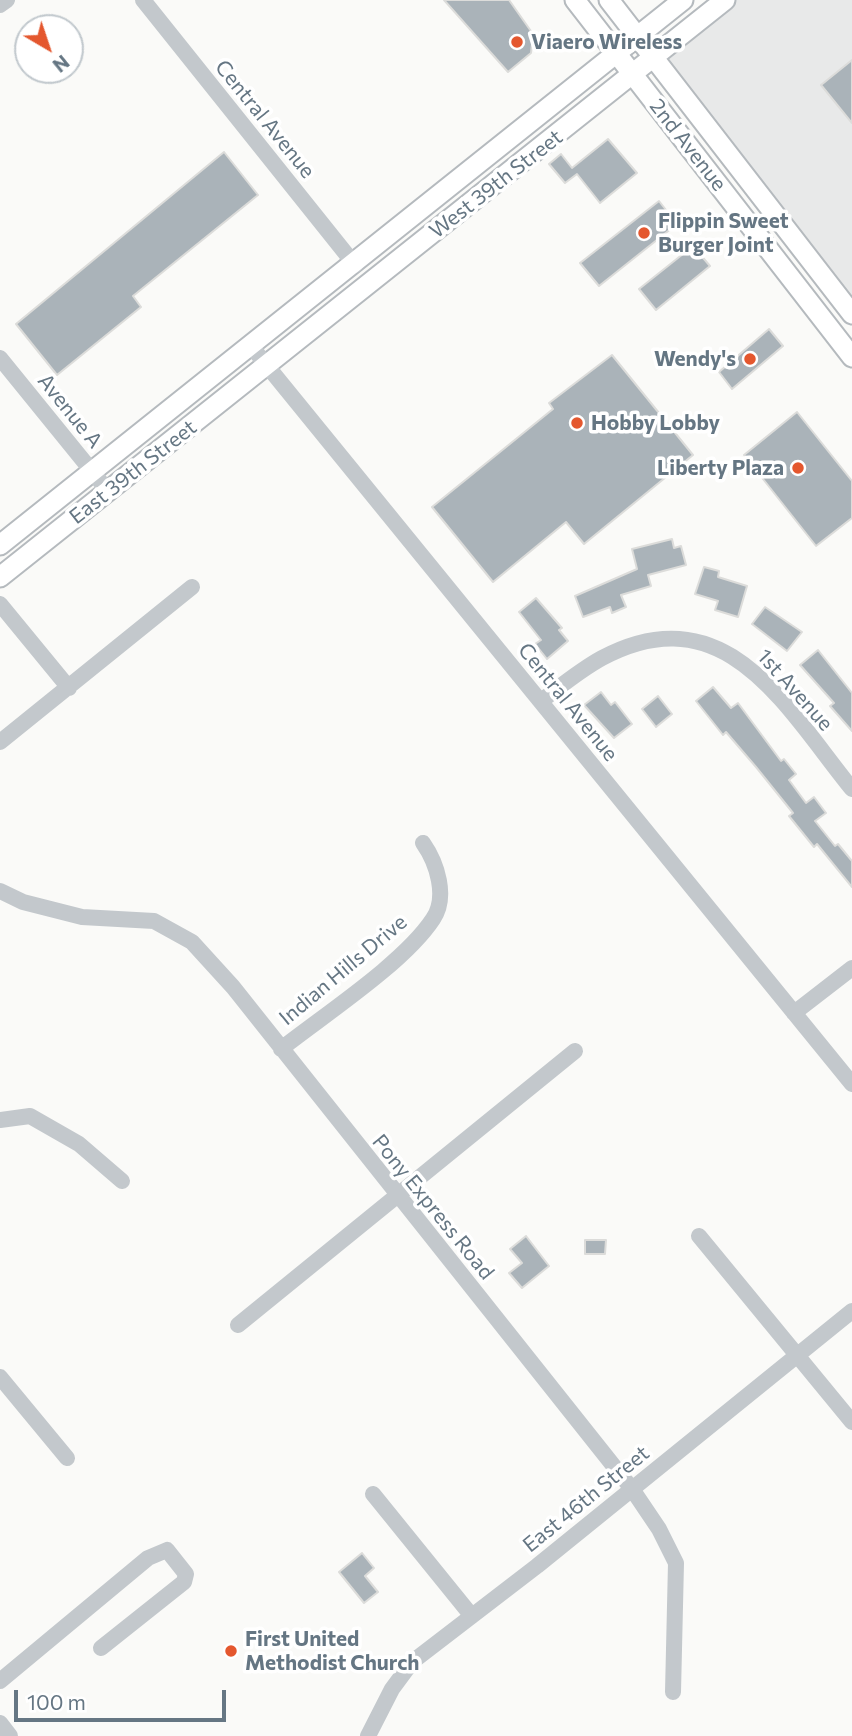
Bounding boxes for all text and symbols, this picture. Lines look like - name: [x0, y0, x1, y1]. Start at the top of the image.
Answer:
- north arrow: [14, 14, 84, 84]
- place label: Viaero Wireless: [531, 29, 682, 55]
- marker: Viaero Wireless: [509, 34, 525, 50]
- text: N: [48, 51, 74, 78]
- street label: Central Avenue: [210, 55, 320, 183]
- street label: 2nd Avenue: [644, 94, 732, 196]
- street label: West 39th Street: [424, 124, 568, 244]
- place label: Flippin Sweet Burger Joint: [658, 208, 789, 258]
- marker: Flippin Sweet Burger Joint: [636, 225, 652, 241]
- place label: Wendy's: [654, 346, 736, 372]
- marker: Wendy's: [742, 351, 758, 367]
- street label: Avenue A: [32, 369, 108, 453]
- place label: Hobby Lobby: [591, 410, 720, 436]
- street label: East 39th Street: [64, 415, 202, 529]
- marker: Hobby Lobby: [569, 415, 585, 431]
- place label: Liberty Plaza: [657, 455, 784, 481]
- marker: Liberty Plaza: [790, 460, 806, 476]
- street label: Central Avenue: [513, 638, 623, 766]
- street label: 1st Avenue: [752, 644, 838, 736]
- street label: Indian Hills Drive: [274, 909, 412, 1031]
- street label: Pony Express Road: [367, 1129, 499, 1285]
- street label: East 46th Street: [518, 1440, 654, 1558]
- place label: First United Methodist Church: [245, 1626, 419, 1676]
- marker: First United Methodist Church: [223, 1643, 239, 1659]
- scale bar: [18, 1676, 229, 1720]
- text: 100 m: [27, 1689, 86, 1714]

